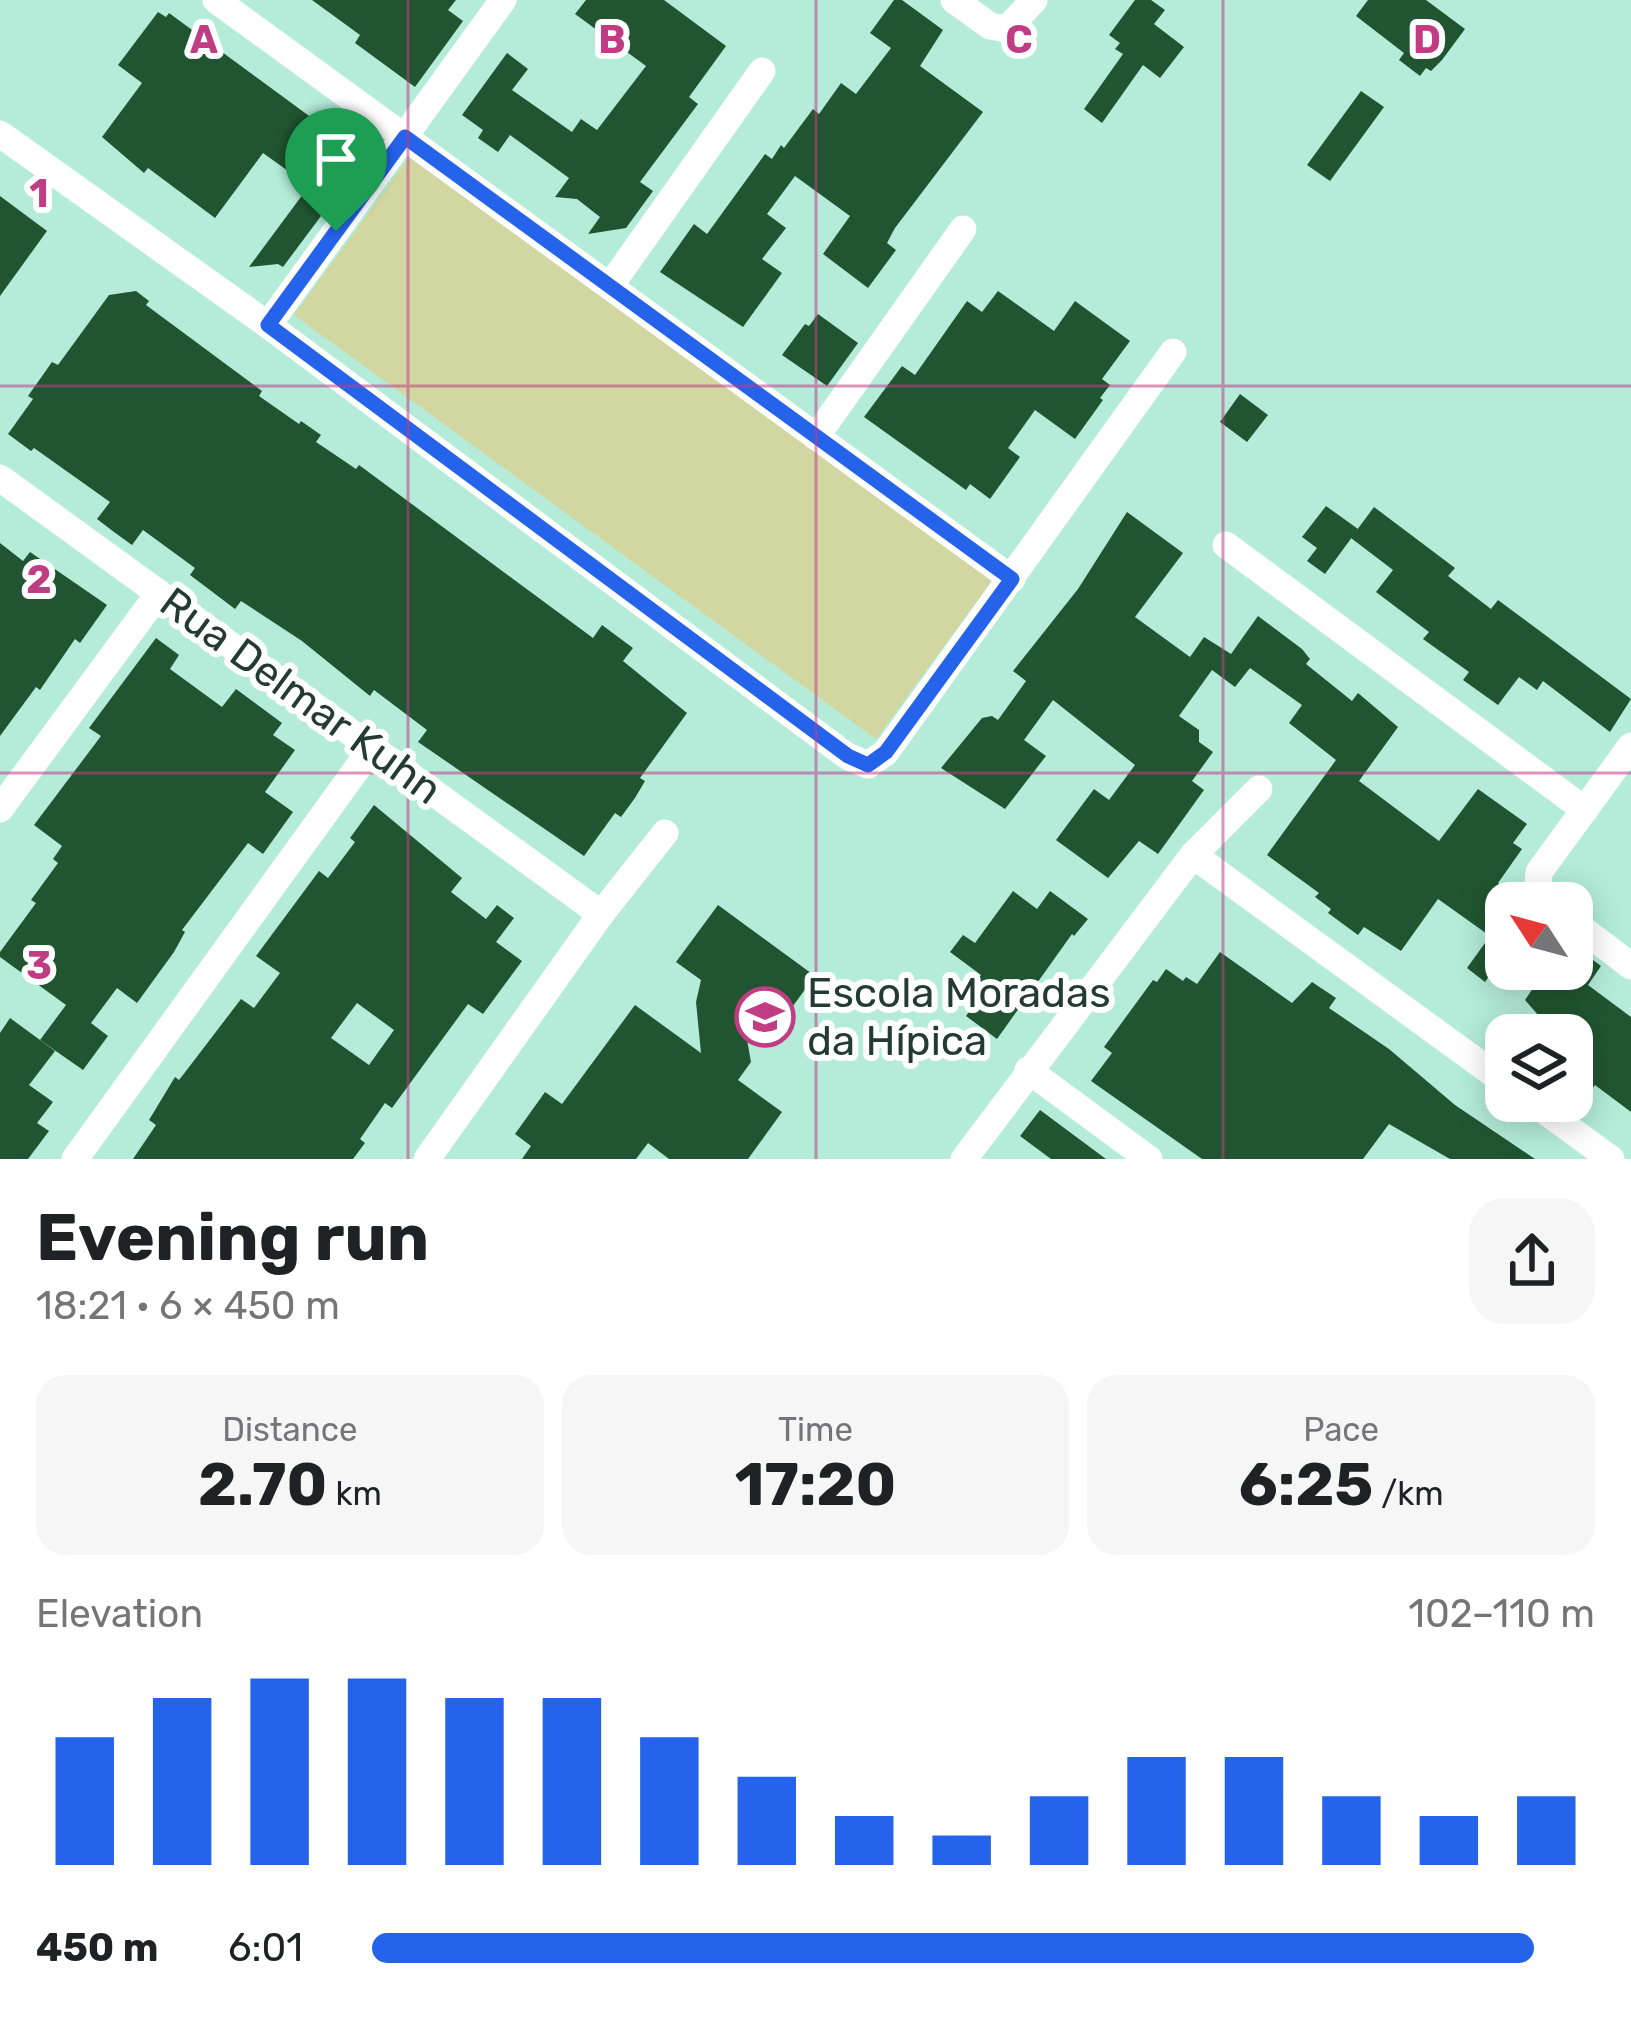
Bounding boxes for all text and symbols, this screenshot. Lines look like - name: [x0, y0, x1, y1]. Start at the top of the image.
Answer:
- text: A: [190, 17, 218, 63]
- text: B: [598, 17, 626, 63]
- text: C: [1005, 17, 1033, 63]
- text: D: [1413, 17, 1441, 63]
- pin: [285, 108, 387, 231]
- icon: arrive: [303, 126, 369, 192]
- text: 1: [29, 171, 49, 217]
- text: 2: [26, 557, 52, 603]
- street label: Rua Delmar Kuhn: [151, 577, 451, 815]
- north arrow: [1485, 882, 1593, 990]
- map controls: [1485, 882, 1593, 1122]
- text: 3: [26, 943, 52, 989]
- place label: Escola Moradas da Hípica: [807, 968, 1111, 1066]
- school or university icon: Escola Moradas da Hípica: [734, 986, 796, 1048]
- button: layers: [1485, 1014, 1593, 1122]
- text: Evening run: [36, 1198, 429, 1277]
- button: share: [1469, 1198, 1595, 1324]
- text: 18:21 · 6 × 450 m: [36, 1283, 340, 1329]
- text: Distance: [222, 1410, 358, 1449]
- text: Time: [778, 1410, 853, 1449]
- text: Pace: [1303, 1410, 1379, 1449]
- text: 2.70: [198, 1449, 327, 1520]
- text: 17:20: [735, 1449, 896, 1520]
- text: 6:25: [1239, 1449, 1373, 1520]
- text: km: [327, 1474, 382, 1513]
- text: /km: [1373, 1474, 1444, 1513]
- text: Elevation: [36, 1591, 203, 1637]
- text: 102–110 m: [1408, 1591, 1595, 1637]
- text: 450 m: [36, 1925, 158, 1971]
- text: 6:01: [228, 1925, 303, 1971]

